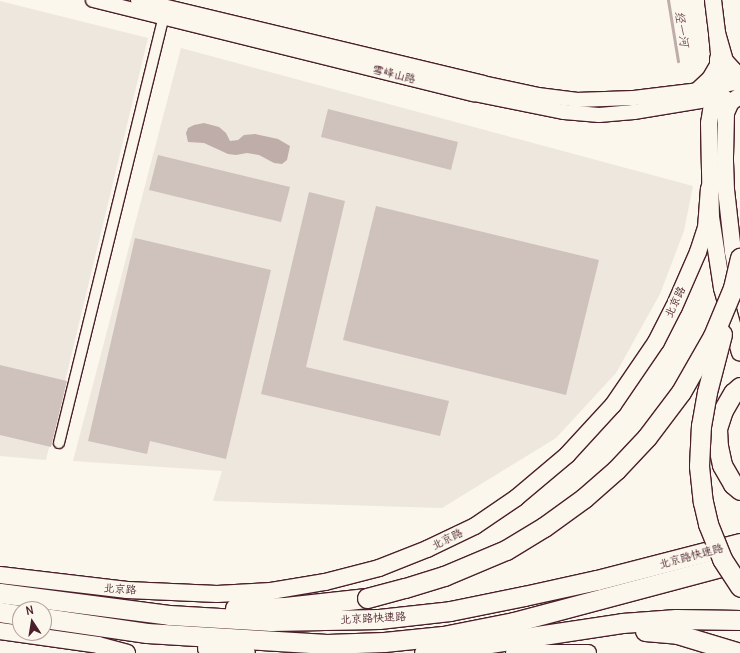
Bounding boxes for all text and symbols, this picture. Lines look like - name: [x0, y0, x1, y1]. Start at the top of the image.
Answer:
- water label: 经一河: [672, 10, 692, 48]
- street label: 雪峰山路: [371, 62, 417, 86]
- street label: 北京路: [662, 284, 688, 320]
- street label: 北京路: [429, 526, 465, 552]
- street label: 北京路快速路: [657, 541, 725, 571]
- street label: 北京路: [103, 581, 137, 597]
- north arrow: [12, 601, 52, 641]
- text: N: [25, 603, 35, 618]
- street label: 北京路快速路: [340, 610, 406, 626]

